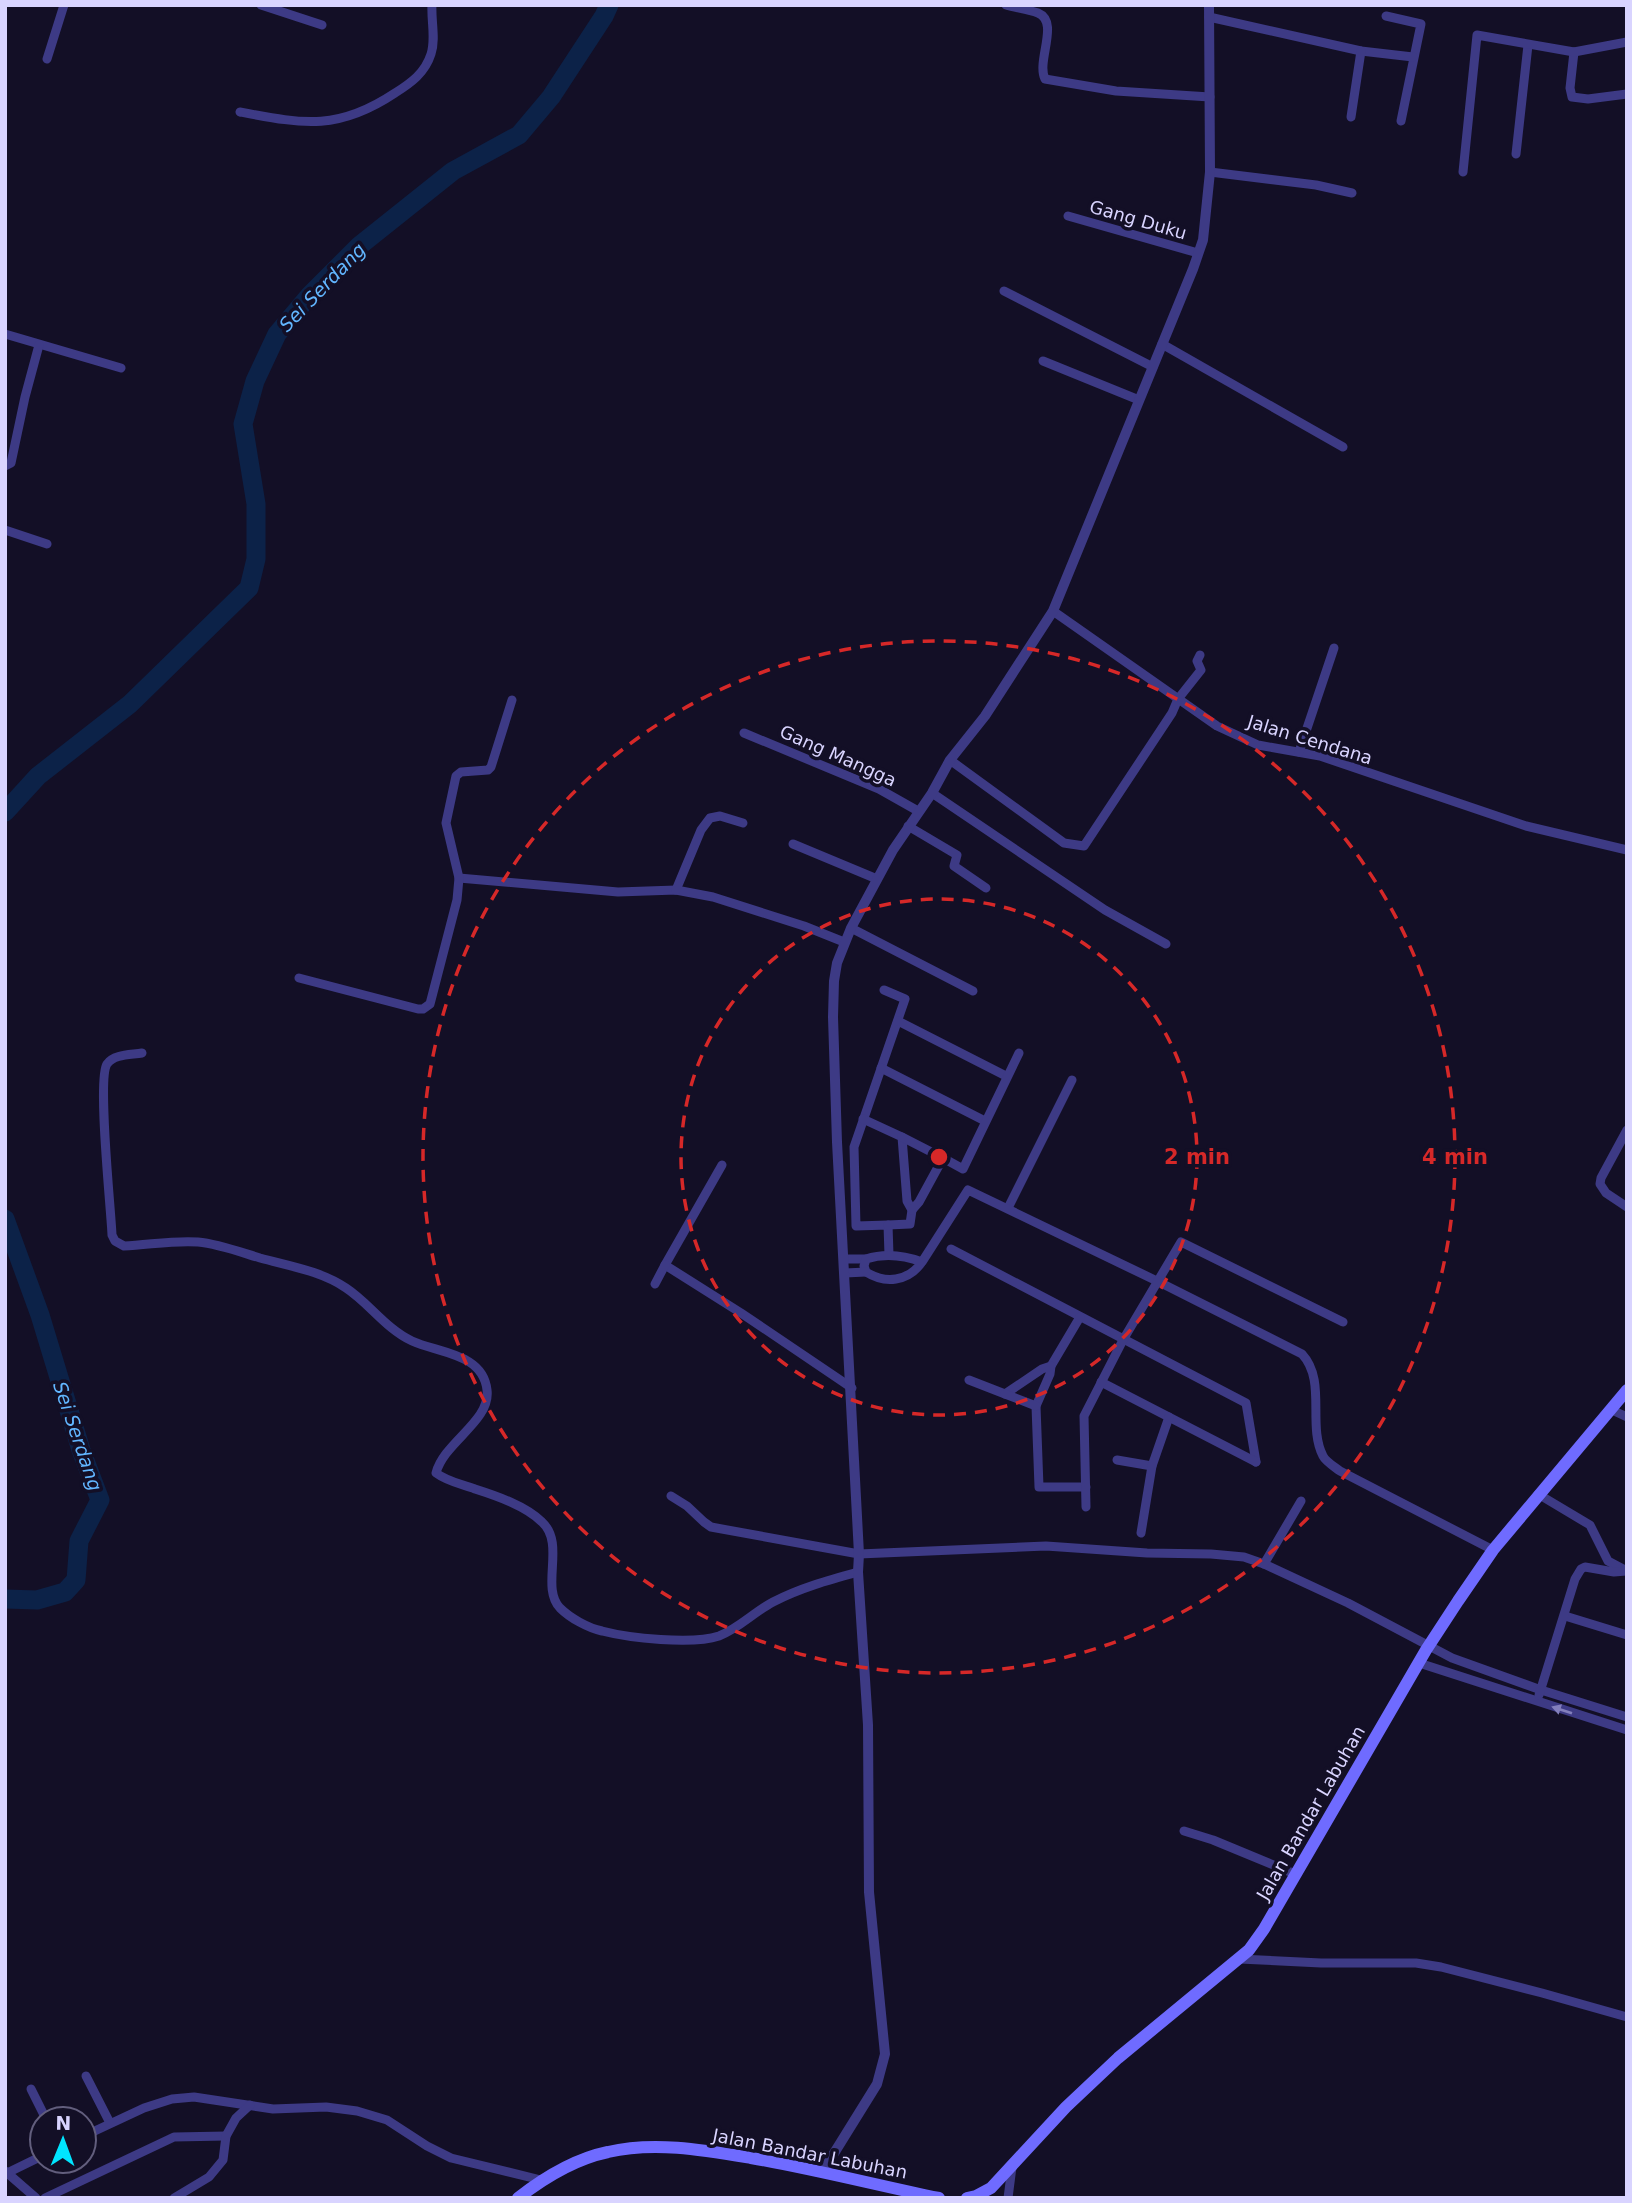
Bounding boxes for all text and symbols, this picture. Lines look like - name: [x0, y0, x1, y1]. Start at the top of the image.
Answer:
- street label: Gang Duku: [1087, 196, 1189, 243]
- water label: Sei Serdang: [274, 238, 370, 336]
- street label: Jalan Cendana: [1244, 710, 1375, 768]
- street label: Gang Mangga: [777, 720, 900, 791]
- centre of rings: [927, 1145, 951, 1169]
- text: 2 min: [1164, 1145, 1230, 1169]
- text: 4 min: [1422, 1145, 1488, 1169]
- water label: Sei Serdang: [49, 1378, 107, 1494]
- one-way arrow: [1551, 1704, 1572, 1715]
- street label: Jalan Bandar Labuhan: [1252, 1722, 1369, 1904]
- north arrow: [28, 2105, 98, 2175]
- text: N: [55, 2112, 71, 2134]
- street label: Jalan Bandar Labuhan: [710, 2124, 909, 2183]

